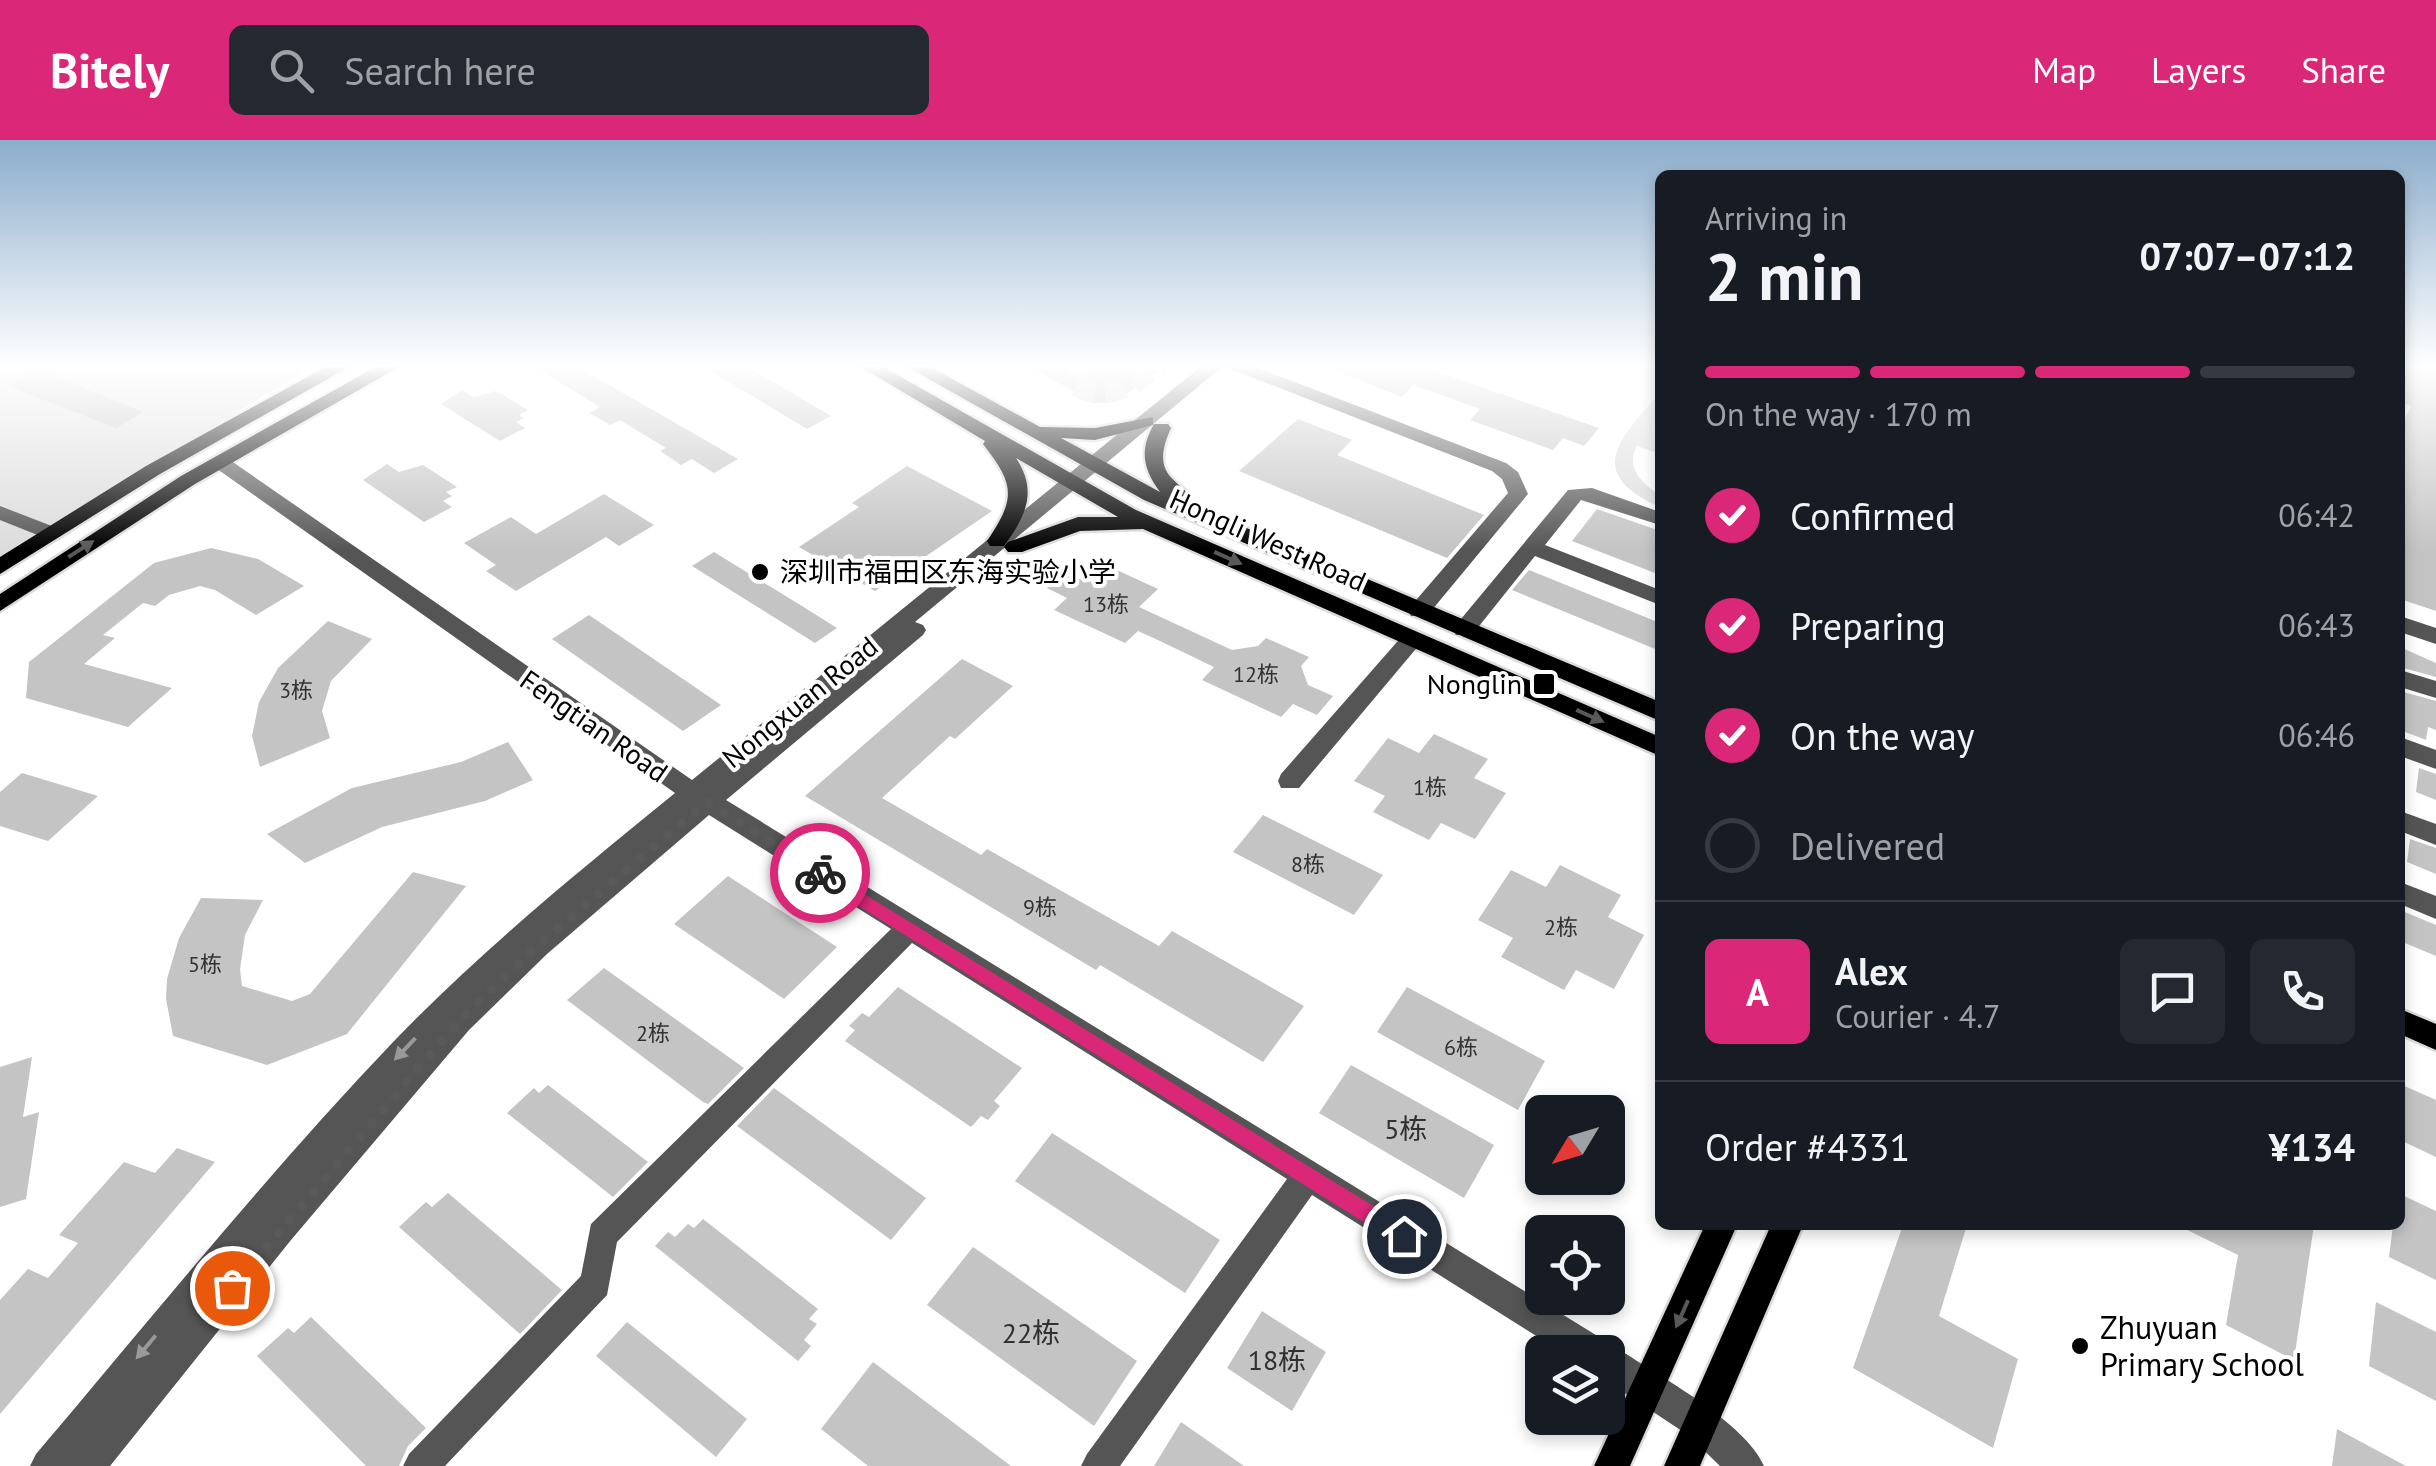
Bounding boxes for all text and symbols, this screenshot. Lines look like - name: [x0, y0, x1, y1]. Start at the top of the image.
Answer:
- search box: [229, 25, 929, 115]
- text: Bitely: [50, 39, 169, 101]
- icon: search: [264, 43, 319, 98]
- text: Search here: [344, 46, 536, 95]
- text: Map: [2032, 47, 2096, 93]
- text: Layers: [2151, 47, 2246, 93]
- text: Share: [2301, 47, 2386, 93]
- text: Arriving in: [1705, 197, 1847, 239]
- text: 07:07–07:12: [2140, 231, 2355, 280]
- text: 2 min: [1705, 234, 1864, 318]
- text: On the way · 170 m: [1705, 393, 1972, 435]
- street label: Hongli West Road: [1164, 480, 1372, 599]
- icon: check: [1705, 488, 1760, 543]
- text: Confirmed: [1790, 491, 1956, 540]
- text: 06:42: [2278, 494, 2355, 536]
- one-way arrow: [67, 541, 94, 559]
- one-way arrow: [1214, 550, 1243, 566]
- place label: 深圳市福田区东海实验小学: [780, 553, 1116, 590]
- marker: 深圳市福田区东海实验小学: [749, 561, 771, 583]
- house number: 13栋: [1083, 590, 1129, 618]
- icon: check: [1705, 598, 1760, 653]
- text: Preparing: [1790, 601, 1946, 650]
- text: 06:43: [2278, 604, 2355, 646]
- street label: Nongxuan Road: [714, 628, 885, 776]
- house number: 12栋: [1233, 660, 1279, 688]
- street label: Fengtian Road: [513, 661, 675, 790]
- place label: Nonglin: [1427, 665, 1522, 702]
- marker: Nonglin: [1531, 671, 1557, 697]
- house number: 3栋: [279, 676, 313, 704]
- one-way arrow: [1576, 708, 1605, 724]
- icon: check: [1705, 708, 1760, 763]
- text: On the way: [1790, 711, 1975, 760]
- text: 06:46: [2278, 714, 2355, 756]
- house number: 1栋: [1413, 773, 1447, 801]
- text: Delivered: [1790, 821, 1945, 870]
- courier: [770, 823, 870, 923]
- icon: bike: [793, 846, 848, 901]
- house number: 8栋: [1291, 850, 1325, 878]
- house number: 9栋: [1023, 893, 1057, 921]
- house number: 2栋: [1544, 913, 1578, 941]
- button: chat: [2120, 939, 2225, 1044]
- button: phone: [2250, 939, 2355, 1044]
- text: Alex: [1835, 946, 1908, 995]
- house number: 5栋: [188, 950, 222, 978]
- text: A: [1746, 967, 1769, 1016]
- text: Courier · 4.7: [1835, 995, 2001, 1037]
- house number: 2栋: [636, 1019, 670, 1047]
- house number: 6栋: [1444, 1033, 1478, 1061]
- one-way arrow: [394, 1037, 417, 1061]
- north arrow: [1525, 1095, 1625, 1195]
- map controls: [1525, 1095, 1625, 1435]
- house number: 5栋: [1384, 1110, 1428, 1147]
- text: Order #4331: [1705, 1122, 1910, 1171]
- text: ¥134: [2269, 1122, 2355, 1171]
- pin: [1362, 1194, 1447, 1279]
- icon: home: [1377, 1209, 1432, 1264]
- button: locate: [1525, 1215, 1625, 1315]
- pin: [190, 1246, 275, 1331]
- icon: bag: [205, 1261, 260, 1316]
- one-way arrow: [1673, 1300, 1690, 1329]
- place label: Zhuyuan Primary School: [2100, 1306, 2304, 1385]
- house number: 22栋: [1002, 1314, 1060, 1351]
- one-way arrow: [136, 1335, 157, 1360]
- button: layers: [1525, 1335, 1625, 1435]
- marker: Zhuyuan Primary School: [2069, 1335, 2091, 1357]
- house number: 18栋: [1248, 1341, 1306, 1378]

